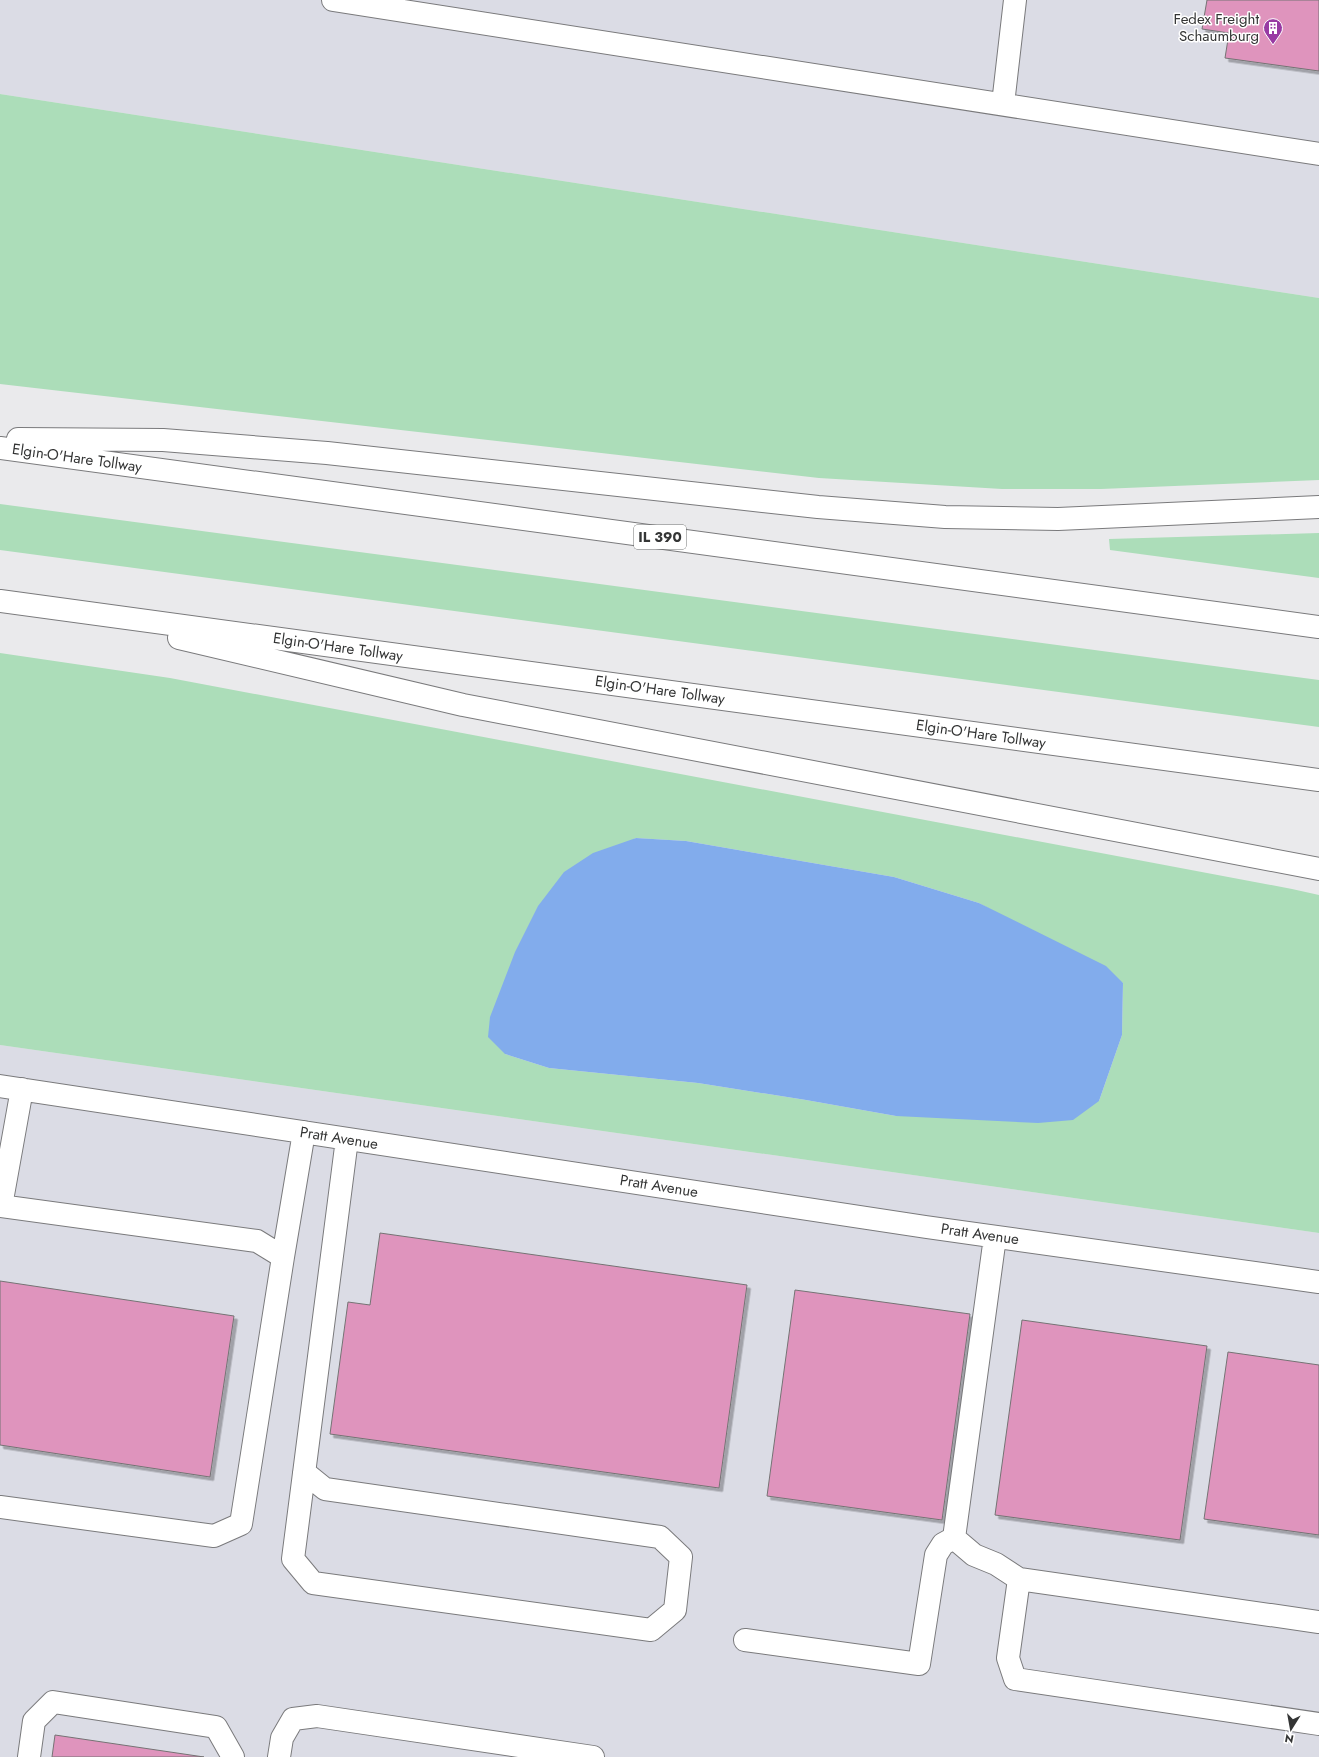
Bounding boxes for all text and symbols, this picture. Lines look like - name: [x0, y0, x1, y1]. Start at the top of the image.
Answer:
- place label: Fedex Freight Schaumburg: [1174, 8, 1259, 47]
- building icon: Fedex Freight Schaumburg: [1262, 17, 1284, 45]
- street label: Elgin-O'Hare Tollway: [11, 438, 144, 478]
- road number: IL 390: [634, 525, 686, 549]
- street label: Elgin-O'Hare Tollway: [272, 627, 405, 667]
- street label: Elgin-O'Hare Tollway: [594, 670, 727, 710]
- street label: Elgin-O'Hare Tollway: [915, 714, 1048, 754]
- street label: Pratt Avenue: [298, 1121, 380, 1155]
- street label: Pratt Avenue: [618, 1169, 700, 1203]
- street label: Pratt Avenue: [939, 1218, 1021, 1250]
- north arrow: [1271, 1709, 1311, 1749]
- text: N: [1283, 1730, 1295, 1748]

